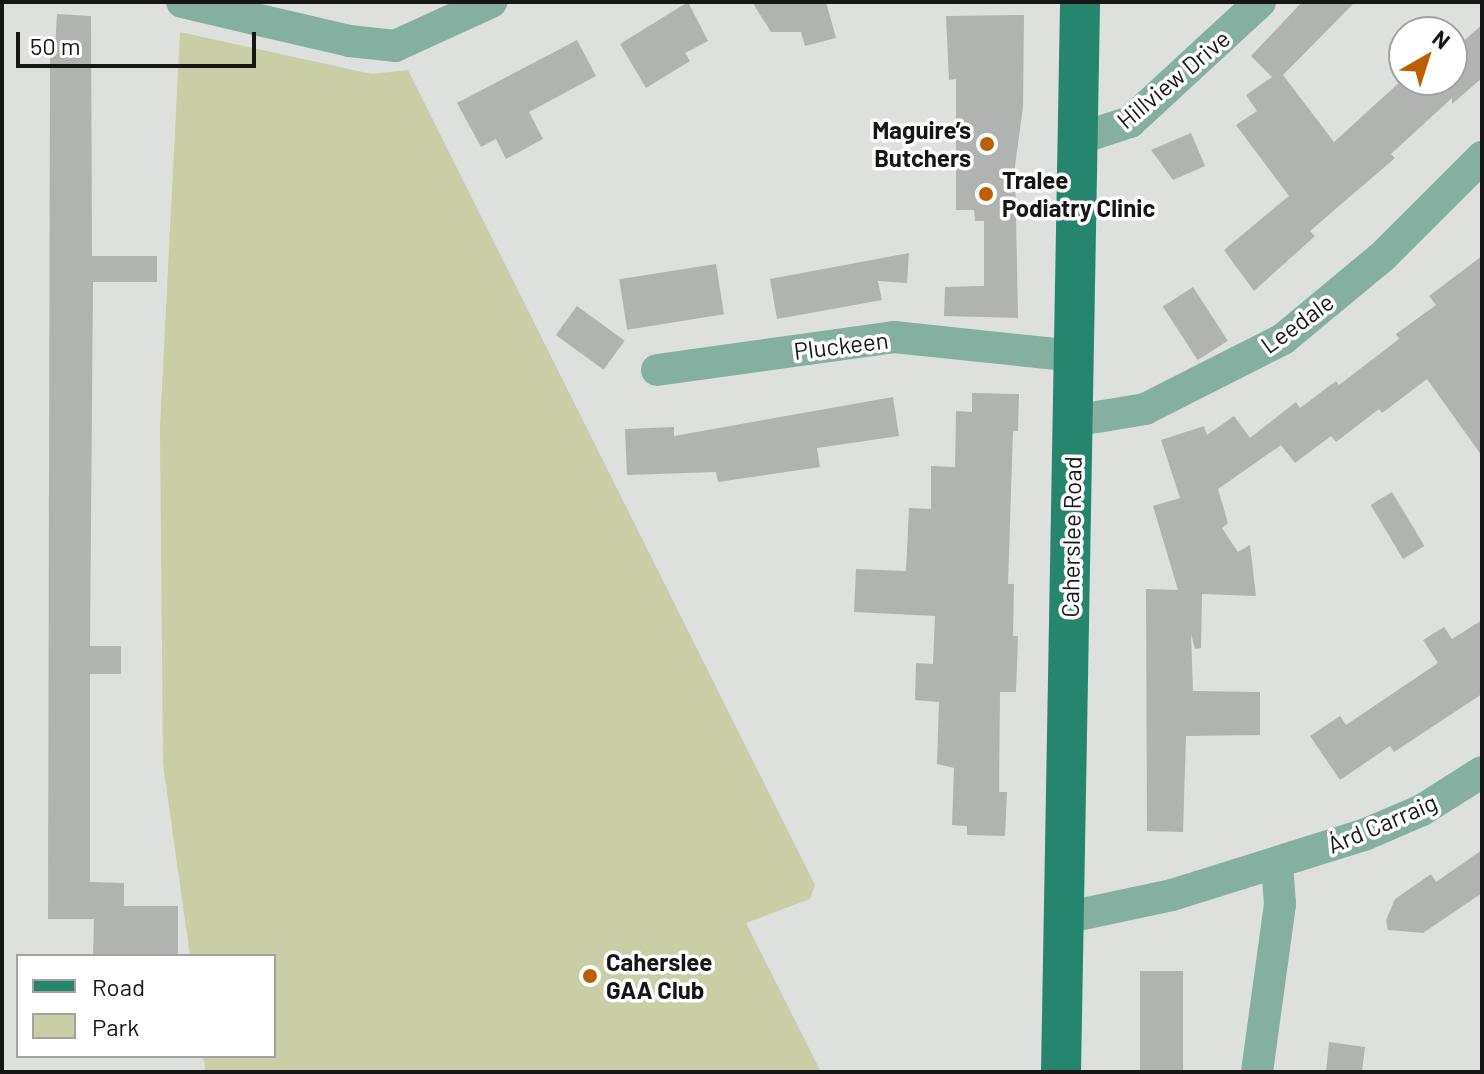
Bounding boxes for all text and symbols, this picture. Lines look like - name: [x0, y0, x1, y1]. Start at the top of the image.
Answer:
- scale bar: [20, 16, 260, 66]
- north arrow: [1388, 16, 1468, 96]
- street label: Hillview Drive: [1111, 23, 1235, 135]
- text: N: [1428, 24, 1456, 54]
- text: 50 m: [30, 31, 81, 60]
- place label: Maguire’s Butchers: [872, 116, 971, 172]
- marker: Maguire’s Butchers: [978, 135, 996, 153]
- place label: Tralee Podiatry Clinic: [1002, 166, 1155, 222]
- marker: Tralee Podiatry Clinic: [977, 185, 995, 203]
- street label: Leedale: [1255, 287, 1339, 359]
- street label: Pluckeen: [792, 325, 890, 365]
- street label: Caherslee Road: [1055, 456, 1087, 618]
- street label: Árd Carraig: [1323, 787, 1441, 859]
- place label: Caherslee GAA Club: [606, 948, 712, 1004]
- legend: [16, 954, 276, 1058]
- marker: Caherslee GAA Club: [581, 967, 599, 985]
- text: Road: [92, 972, 145, 1001]
- text: Park: [92, 1012, 139, 1041]

